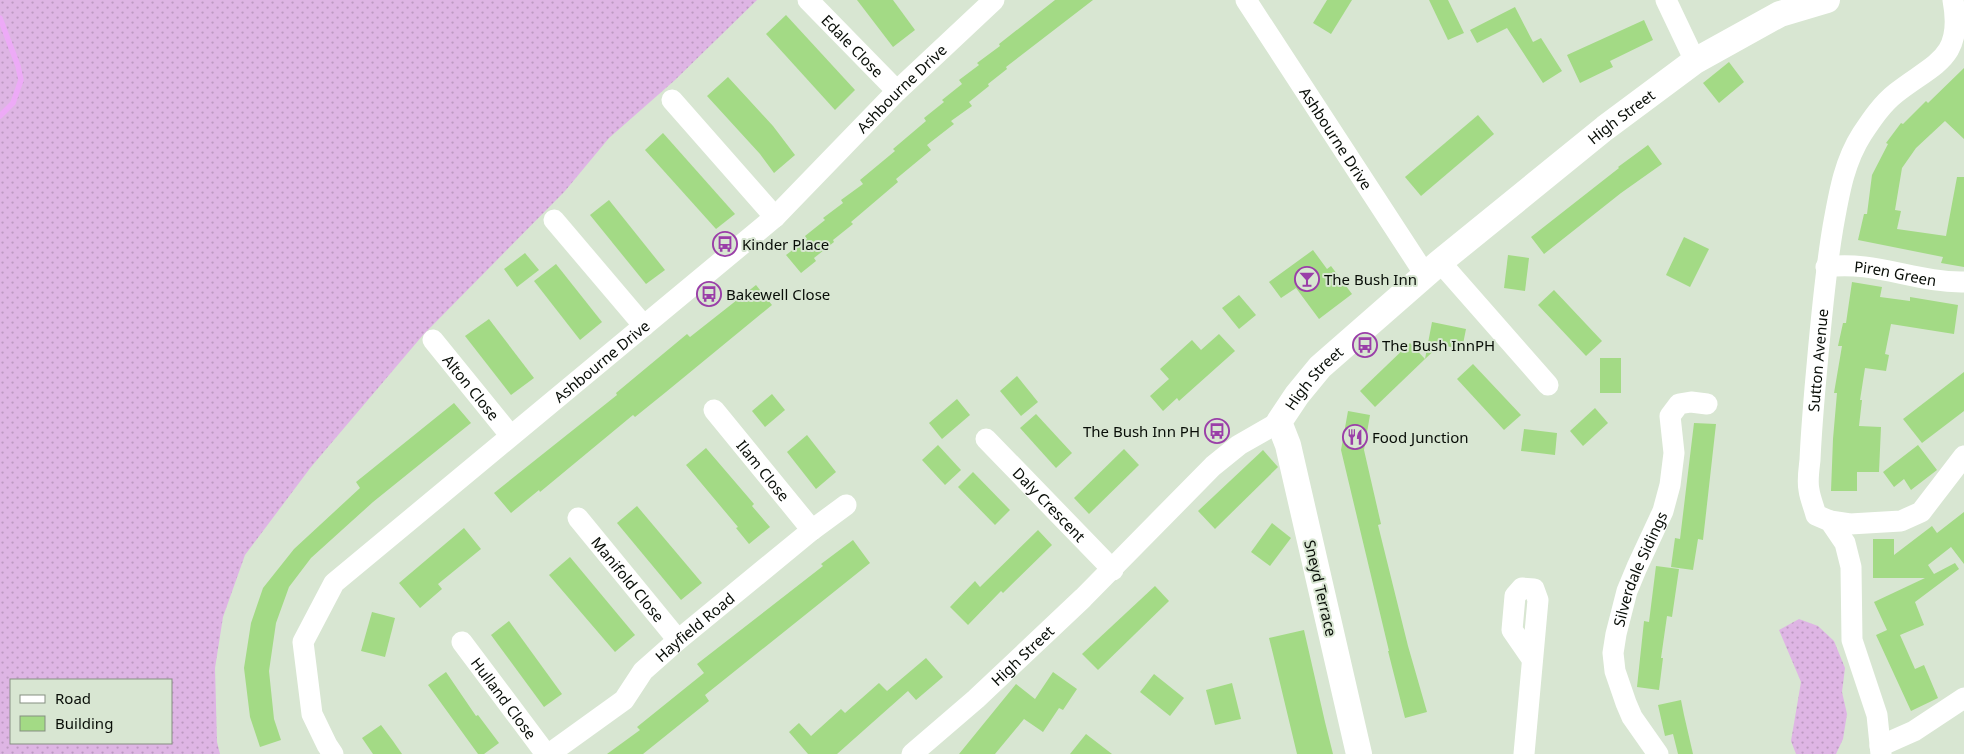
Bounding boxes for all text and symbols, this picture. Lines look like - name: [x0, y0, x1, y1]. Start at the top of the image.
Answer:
- street label: Edale Close: [818, 10, 888, 81]
- street label: Ashbourne Drive: [852, 40, 951, 137]
- street label: Ashbourne Drive: [1295, 83, 1377, 193]
- street label: High Street: [1583, 84, 1659, 148]
- bus stop icon: Kinder Place: [712, 231, 738, 257]
- place label: Kinder Place: [742, 234, 829, 254]
- street label: Piren Green: [1853, 256, 1938, 290]
- bar icon: The Bush Inn: [1294, 266, 1320, 292]
- place label: The Bush Inn: [1324, 269, 1417, 289]
- bus stop icon: Bakewell Close: [696, 281, 722, 307]
- place label: Bakewell Close: [726, 284, 830, 304]
- street label: Sutton Avenue: [1803, 308, 1832, 413]
- street label: Ashbourne Drive: [549, 315, 653, 407]
- bus stop icon: The Bush InnPH: [1352, 332, 1378, 358]
- place label: The Bush InnPH: [1382, 335, 1495, 355]
- street label: High Street: [1280, 341, 1348, 414]
- street label: Alton Close: [439, 350, 504, 424]
- bus stop icon: The Bush Inn PH: [1204, 418, 1230, 444]
- place label: The Bush Inn PH: [1083, 421, 1200, 441]
- restaurant icon: Food Junction: [1342, 424, 1368, 450]
- place label: Food Junction: [1372, 427, 1469, 447]
- street label: Ilam Close: [732, 436, 794, 505]
- street label: Daly Crescent: [1009, 463, 1090, 546]
- street label: Silverdale Sidings: [1608, 508, 1672, 629]
- street label: Manifold Close: [587, 532, 669, 626]
- street label: Sneyd Terrace: [1300, 538, 1342, 638]
- street label: Hayfield Road: [651, 588, 738, 666]
- street label: High Street: [987, 620, 1058, 690]
- street label: Hulland Close: [467, 653, 541, 743]
- legend: [10, 679, 172, 744]
- text: Road: [55, 688, 91, 708]
- text: Building: [55, 713, 113, 733]

